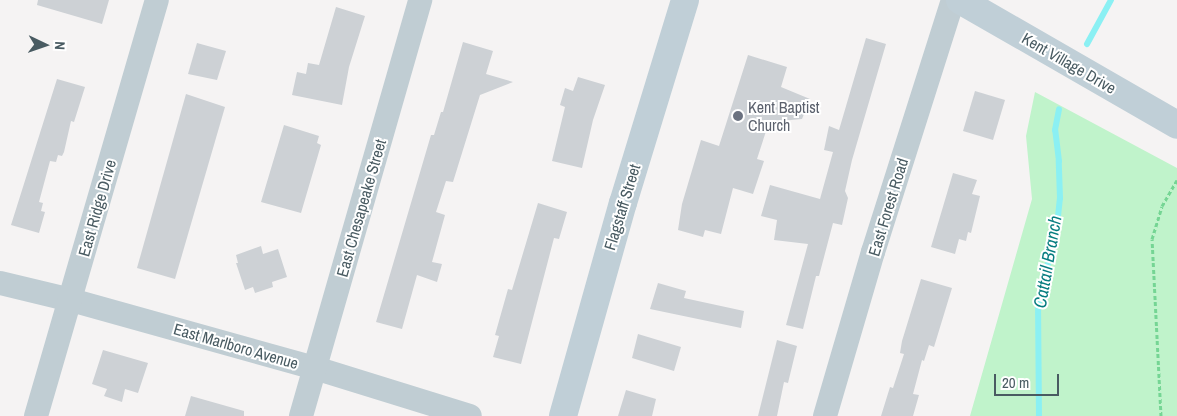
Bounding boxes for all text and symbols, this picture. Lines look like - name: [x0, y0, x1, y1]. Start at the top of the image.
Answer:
- north arrow: [20, 20, 70, 70]
- street label: Kent Village Drive: [1019, 28, 1119, 98]
- text: N: [51, 41, 69, 50]
- place label: Kent Baptist Church: [748, 97, 819, 135]
- marker: Kent Baptist Church: [732, 110, 744, 122]
- street label: East Chesapeake Street: [332, 137, 390, 279]
- street label: East Forest Road: [864, 156, 912, 258]
- street label: East Ridge Drive: [74, 157, 120, 259]
- street label: Flagstaff Street: [600, 162, 644, 252]
- water label: Cattail Branch: [1029, 214, 1067, 310]
- street label: East Marlboro Avenue: [171, 319, 301, 373]
- scale bar: [997, 364, 1062, 396]
- text: 20 m: [1002, 372, 1029, 393]

